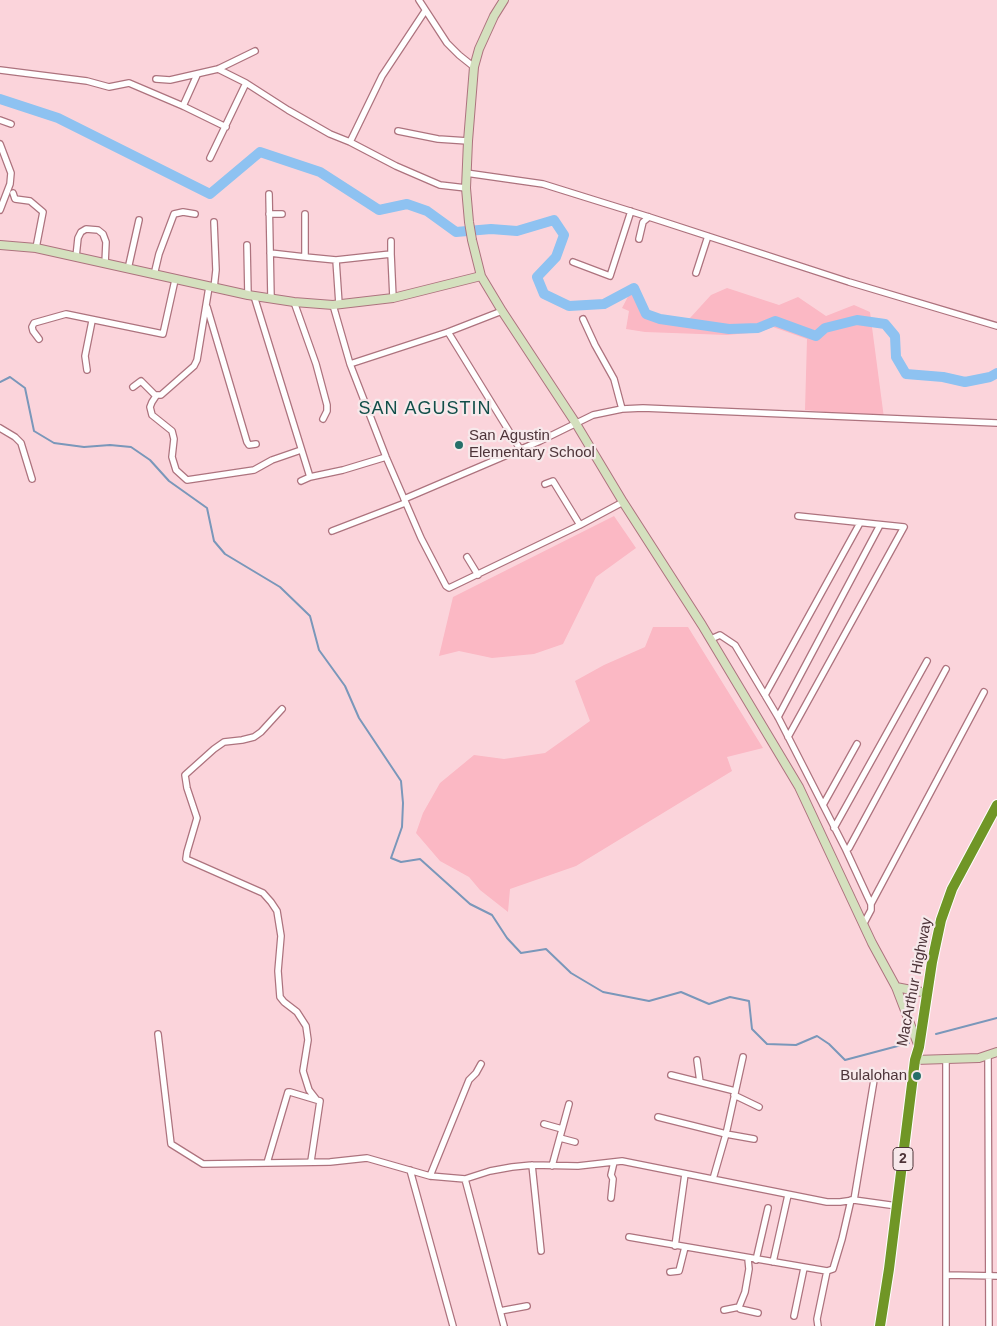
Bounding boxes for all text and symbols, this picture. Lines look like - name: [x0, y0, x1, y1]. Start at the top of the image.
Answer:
- district label: SAN AGUSTIN: [357, 398, 493, 420]
- place label: San Agustin Elementary School: [469, 427, 595, 462]
- marker: San Agustin Elementary School: [453, 439, 465, 451]
- street label: MacArthur Highway: [894, 916, 936, 1048]
- place label: Bulalohan: [840, 1067, 907, 1085]
- marker: Bulalohan: [911, 1070, 923, 1082]
- road number: 2: [893, 1148, 913, 1170]

